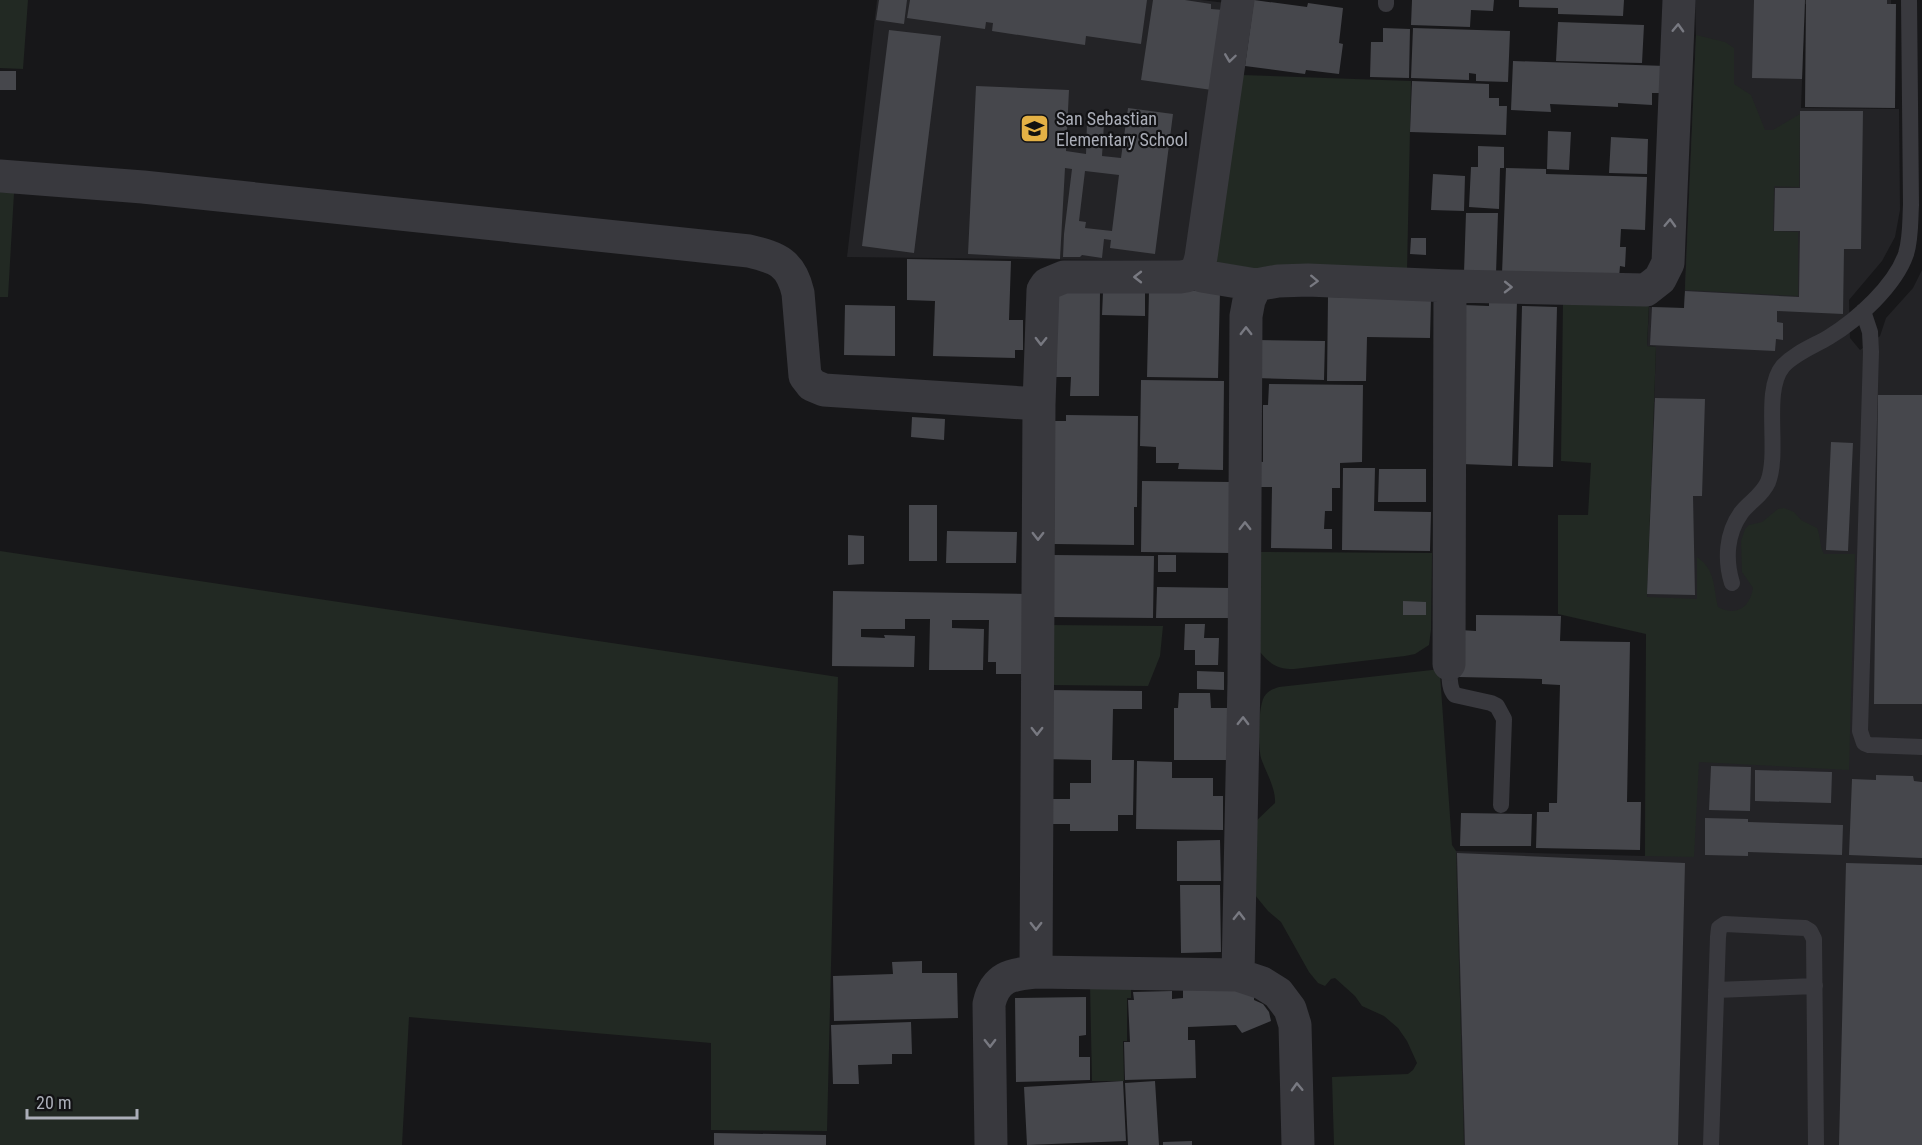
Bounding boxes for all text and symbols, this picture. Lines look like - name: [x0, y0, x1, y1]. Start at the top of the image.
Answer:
- one-way arrow: [1671, 24, 1684, 33]
- one-way arrow: [1224, 53, 1236, 62]
- place label: San Sebastian Elementary School: [1056, 108, 1188, 150]
- school or university icon: San Sebastian Elementary School: [1019, 112, 1051, 144]
- one-way arrow: [1663, 218, 1676, 227]
- one-way arrow: [1133, 271, 1142, 283]
- one-way arrow: [1309, 274, 1318, 287]
- one-way arrow: [1504, 281, 1513, 294]
- one-way arrow: [1240, 327, 1252, 336]
- one-way arrow: [1034, 336, 1047, 345]
- one-way arrow: [1239, 522, 1251, 531]
- one-way arrow: [1032, 531, 1044, 540]
- one-way arrow: [1237, 717, 1249, 726]
- one-way arrow: [1031, 726, 1043, 735]
- one-way arrow: [1233, 912, 1245, 921]
- one-way arrow: [1030, 921, 1042, 930]
- one-way arrow: [984, 1039, 996, 1048]
- scale bar: [27, 1082, 136, 1120]
- one-way arrow: [1291, 1082, 1304, 1091]
- text: 20 m: [36, 1092, 71, 1113]

